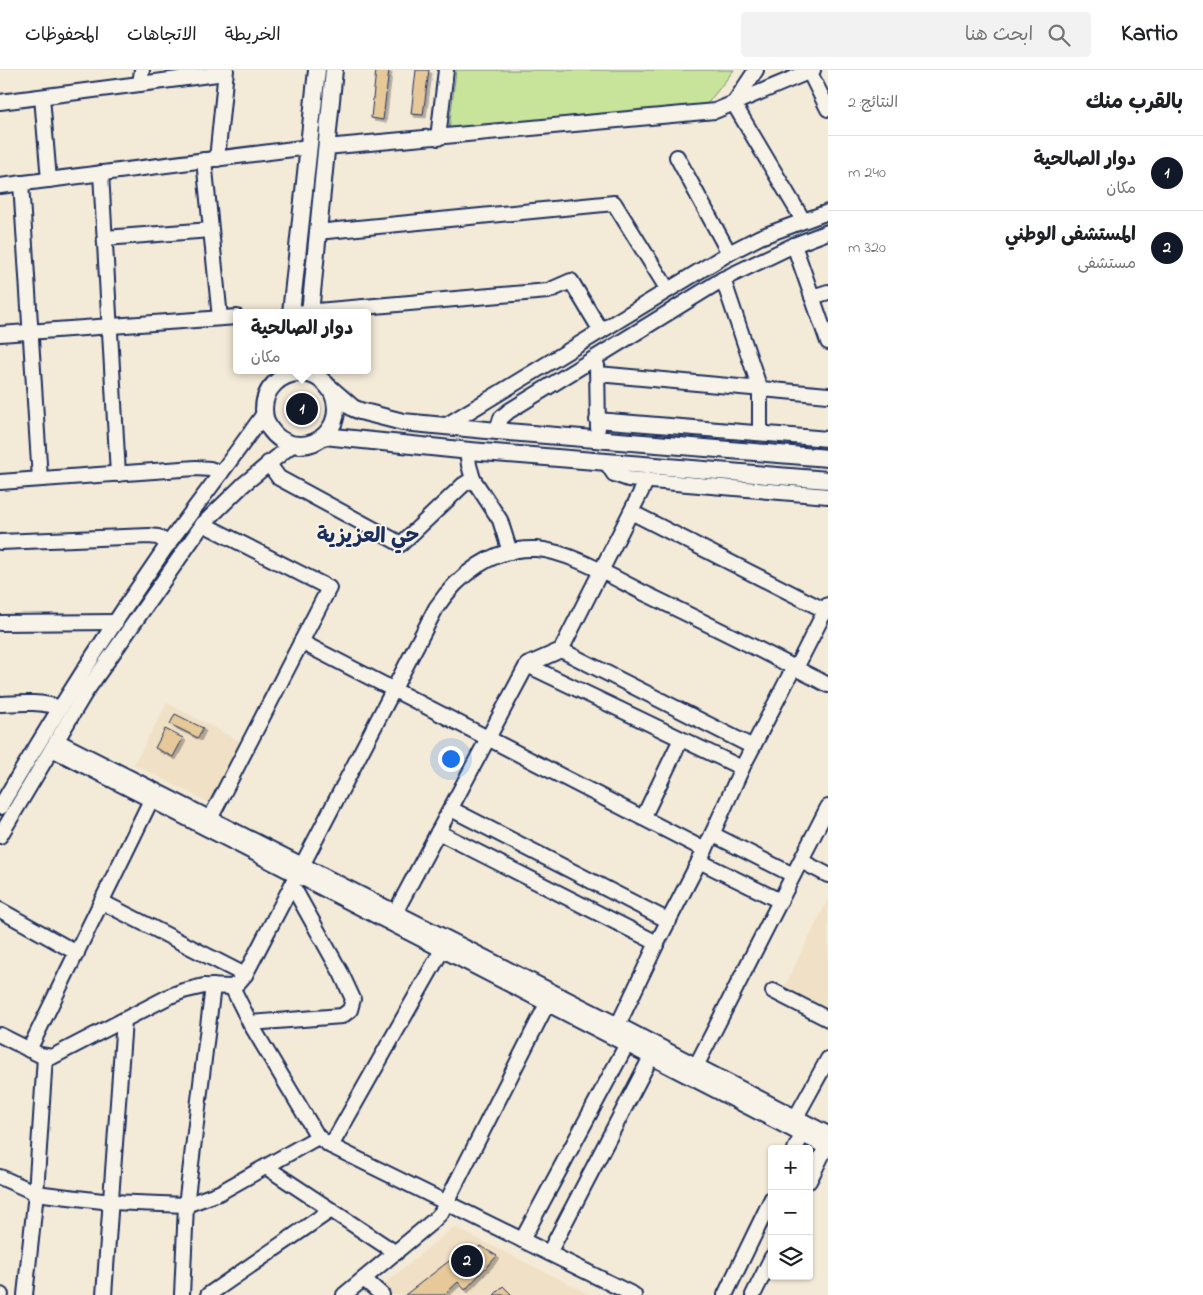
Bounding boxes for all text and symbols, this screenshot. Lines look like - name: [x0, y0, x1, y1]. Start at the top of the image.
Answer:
- search box: [741, 12, 1091, 57]
- text: Kartio: [1121, 17, 1178, 52]
- icon: search: [1045, 21, 1073, 49]
- text: ابحث هنا: [965, 22, 1033, 49]
- text: المحفوظات: [25, 23, 99, 49]
- text: الاتجاهات: [127, 23, 197, 49]
- text: الخريطة: [225, 23, 281, 49]
- text: بالقرب منك: [1086, 88, 1183, 118]
- text: النتائج: 2: [848, 91, 898, 115]
- text: دوار الصالحية: [1034, 147, 1136, 174]
- text: 240 m: [848, 161, 886, 185]
- text: 1: [1164, 161, 1170, 185]
- text: مكان: [1106, 177, 1136, 201]
- text: المستشفى الوطني: [1005, 222, 1136, 249]
- text: 320 m: [848, 236, 886, 260]
- text: 2: [1163, 236, 1171, 260]
- text: مستشفى: [1077, 252, 1136, 276]
- popup: [233, 309, 371, 374]
- text: دوار الصالحية: [251, 316, 353, 343]
- text: مكان: [251, 346, 280, 370]
- pin: 1: [286, 390, 318, 428]
- district label: حي العزيزية: [317, 522, 419, 554]
- your location: [438, 746, 464, 772]
- map controls: [768, 1145, 813, 1280]
- button: +: [768, 1145, 813, 1190]
- button: −: [768, 1190, 813, 1235]
- button: layers: [768, 1235, 813, 1280]
- pin: 2: [451, 1242, 483, 1280]

